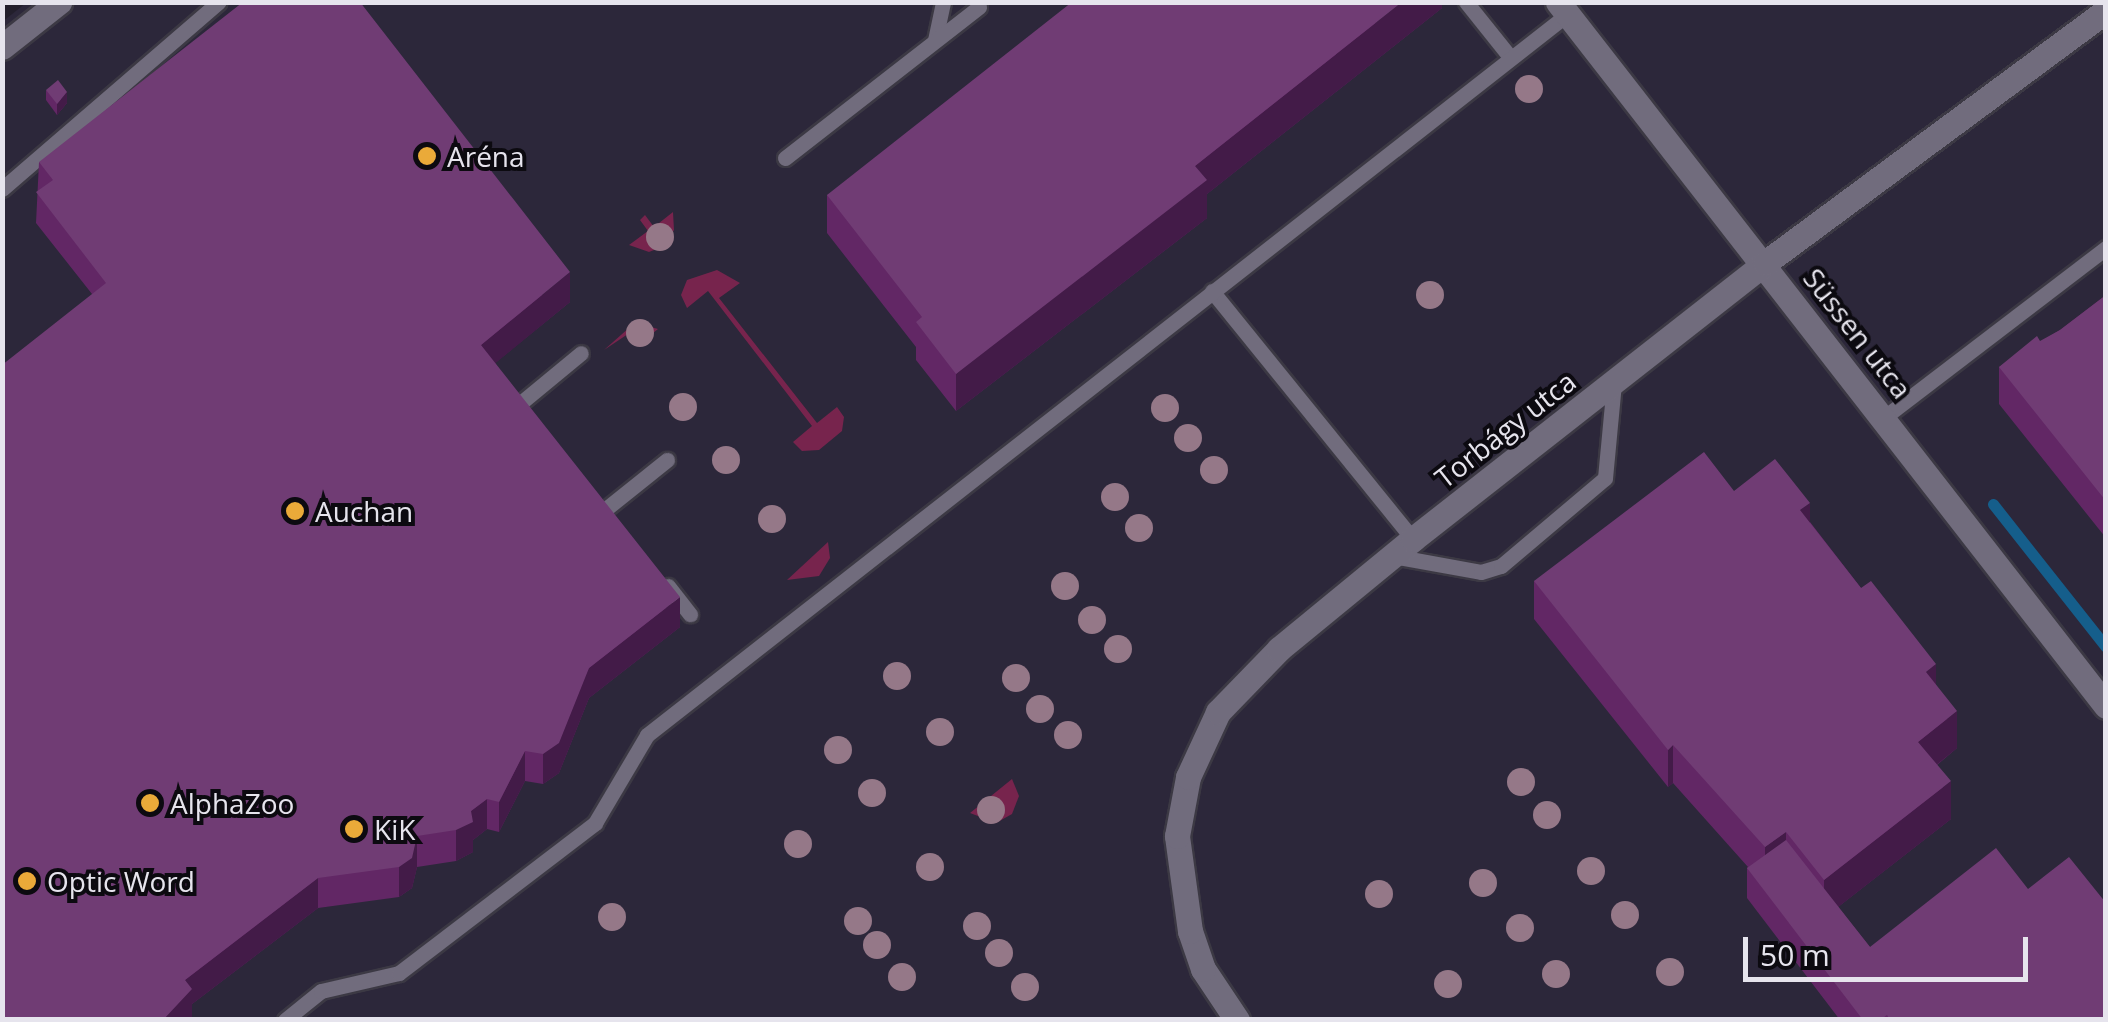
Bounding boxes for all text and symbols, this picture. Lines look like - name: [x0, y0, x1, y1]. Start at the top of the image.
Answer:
- place label: Aréna: [447, 139, 525, 173]
- marker: Aréna: [416, 145, 438, 167]
- street label: Süssen utca: [1797, 261, 1919, 405]
- street label: Torbágy utca: [1428, 364, 1582, 494]
- place label: Auchan: [315, 494, 413, 528]
- marker: Auchan: [284, 500, 306, 522]
- place label: AlphaZoo: [170, 786, 294, 820]
- marker: AlphaZoo: [139, 792, 161, 814]
- place label: KiK: [374, 812, 415, 846]
- marker: KiK: [343, 818, 365, 840]
- place label: Optic Word: [47, 864, 195, 898]
- marker: Optic Word: [16, 870, 38, 892]
- scale bar: [1748, 917, 2033, 979]
- text: 50 m: [1760, 934, 1830, 975]

